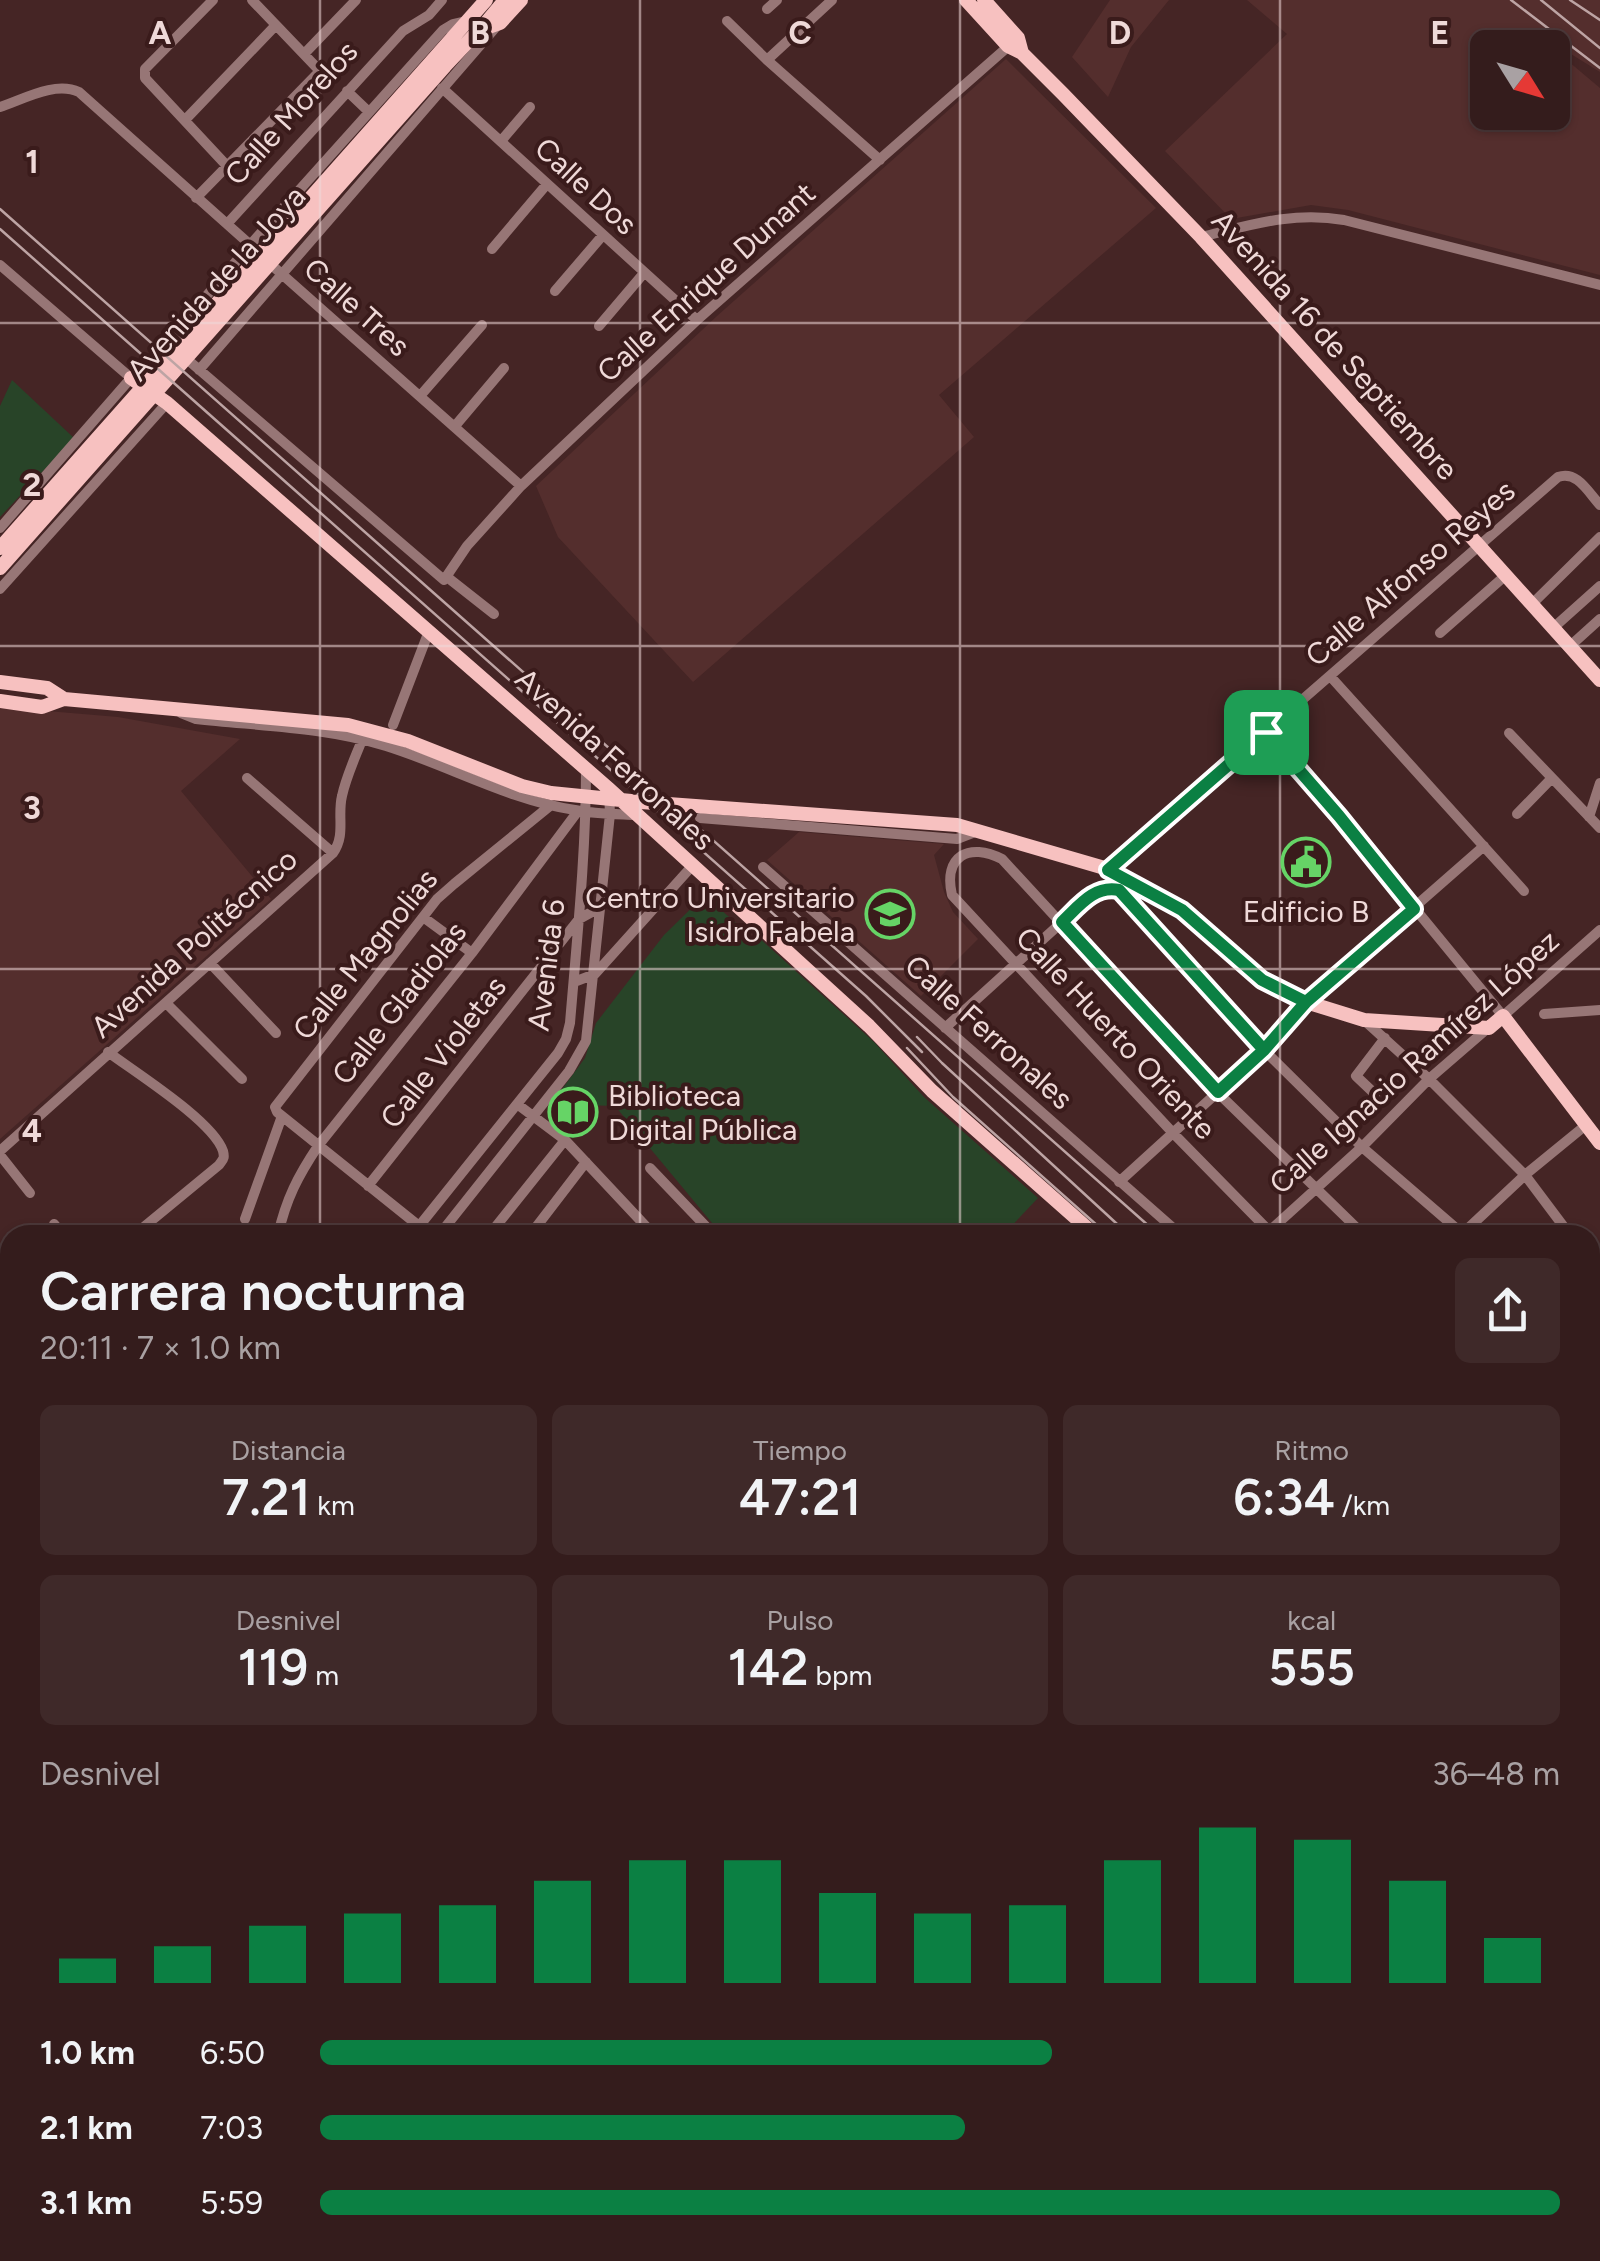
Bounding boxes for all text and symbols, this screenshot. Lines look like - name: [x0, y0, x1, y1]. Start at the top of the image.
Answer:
- text: A: [149, 14, 172, 52]
- text: B: [470, 14, 490, 52]
- text: C: [788, 14, 812, 52]
- text: D: [1109, 14, 1131, 52]
- text: E: [1431, 14, 1449, 52]
- north arrow: [1470, 30, 1570, 130]
- map controls: [1470, 30, 1570, 130]
- street label: Calle Morelos: [217, 33, 365, 193]
- street label: Calle Dos: [527, 130, 645, 242]
- text: 1: [25, 143, 39, 181]
- street label: Calle Enrique Dunant: [589, 174, 823, 390]
- street label: Avenida de la Joya: [119, 178, 313, 388]
- street label: Avenida 16 de Septiembre: [1204, 202, 1466, 488]
- street label: Calle Tres: [296, 250, 418, 364]
- text: 2: [23, 466, 41, 504]
- street label: Calle Alfonso Reyes: [1298, 472, 1522, 674]
- street label: Avenida Ferronales: [508, 660, 722, 858]
- pin: [1224, 690, 1309, 775]
- icon: arrive: [1239, 705, 1294, 760]
- text: 3: [23, 789, 41, 827]
- public building icon: Edificio B: [1280, 836, 1332, 888]
- street label: Avenida Politécnico: [83, 841, 305, 1045]
- street label: Calle Magnolias: [285, 861, 445, 1047]
- place label: Centro Universitario Isidro Fabela: [585, 879, 855, 950]
- school or university icon: Centro Universitario Isidro Fabela: [864, 888, 916, 940]
- place label: Edificio B: [1243, 893, 1369, 930]
- street label: Avenida 6: [520, 897, 572, 1033]
- street label: Calle Gladiolas: [324, 914, 474, 1092]
- street label: Calle Huerto Oriente: [1008, 919, 1224, 1147]
- street label: Calle Ignacio Ramírez López: [1262, 922, 1566, 1202]
- street label: Calle Ferronales: [897, 947, 1081, 1117]
- street label: Calle Violetas: [372, 969, 514, 1135]
- place label: Biblioteca Digital Pública: [608, 1077, 797, 1148]
- library icon: Biblioteca Digital Pública: [547, 1086, 599, 1138]
- text: 4: [22, 1112, 42, 1150]
- text: Carrera nocturna: [40, 1258, 466, 1324]
- button: share: [1455, 1258, 1560, 1363]
- text: 20:11 · 7 × 1.0 km: [40, 1329, 281, 1367]
- text: Distancia: [231, 1433, 346, 1467]
- text: Tiempo: [753, 1433, 847, 1467]
- text: Ritmo: [1274, 1433, 1349, 1467]
- text: 7.21: [222, 1467, 310, 1528]
- text: 47:21: [739, 1467, 861, 1528]
- text: 6:34: [1233, 1467, 1335, 1528]
- text: km: [310, 1488, 355, 1522]
- text: /km: [1335, 1488, 1390, 1522]
- text: Desnivel: [236, 1603, 341, 1637]
- text: Pulso: [766, 1603, 834, 1637]
- text: kcal: [1287, 1603, 1336, 1637]
- text: 119: [238, 1637, 308, 1698]
- text: 142: [728, 1637, 809, 1698]
- text: 555: [1268, 1637, 1355, 1698]
- text: m: [308, 1658, 339, 1692]
- text: bpm: [809, 1658, 872, 1692]
- text: Desnivel: [40, 1755, 160, 1793]
- text: 36–48 m: [1432, 1755, 1560, 1793]
- text: 1.0 km: [40, 2034, 135, 2072]
- text: 6:50: [200, 2034, 265, 2072]
- text: 2.1 km: [40, 2109, 133, 2147]
- text: 7:03: [200, 2109, 263, 2147]
- text: 3.1 km: [40, 2184, 132, 2222]
- text: 5:59: [200, 2184, 263, 2222]

